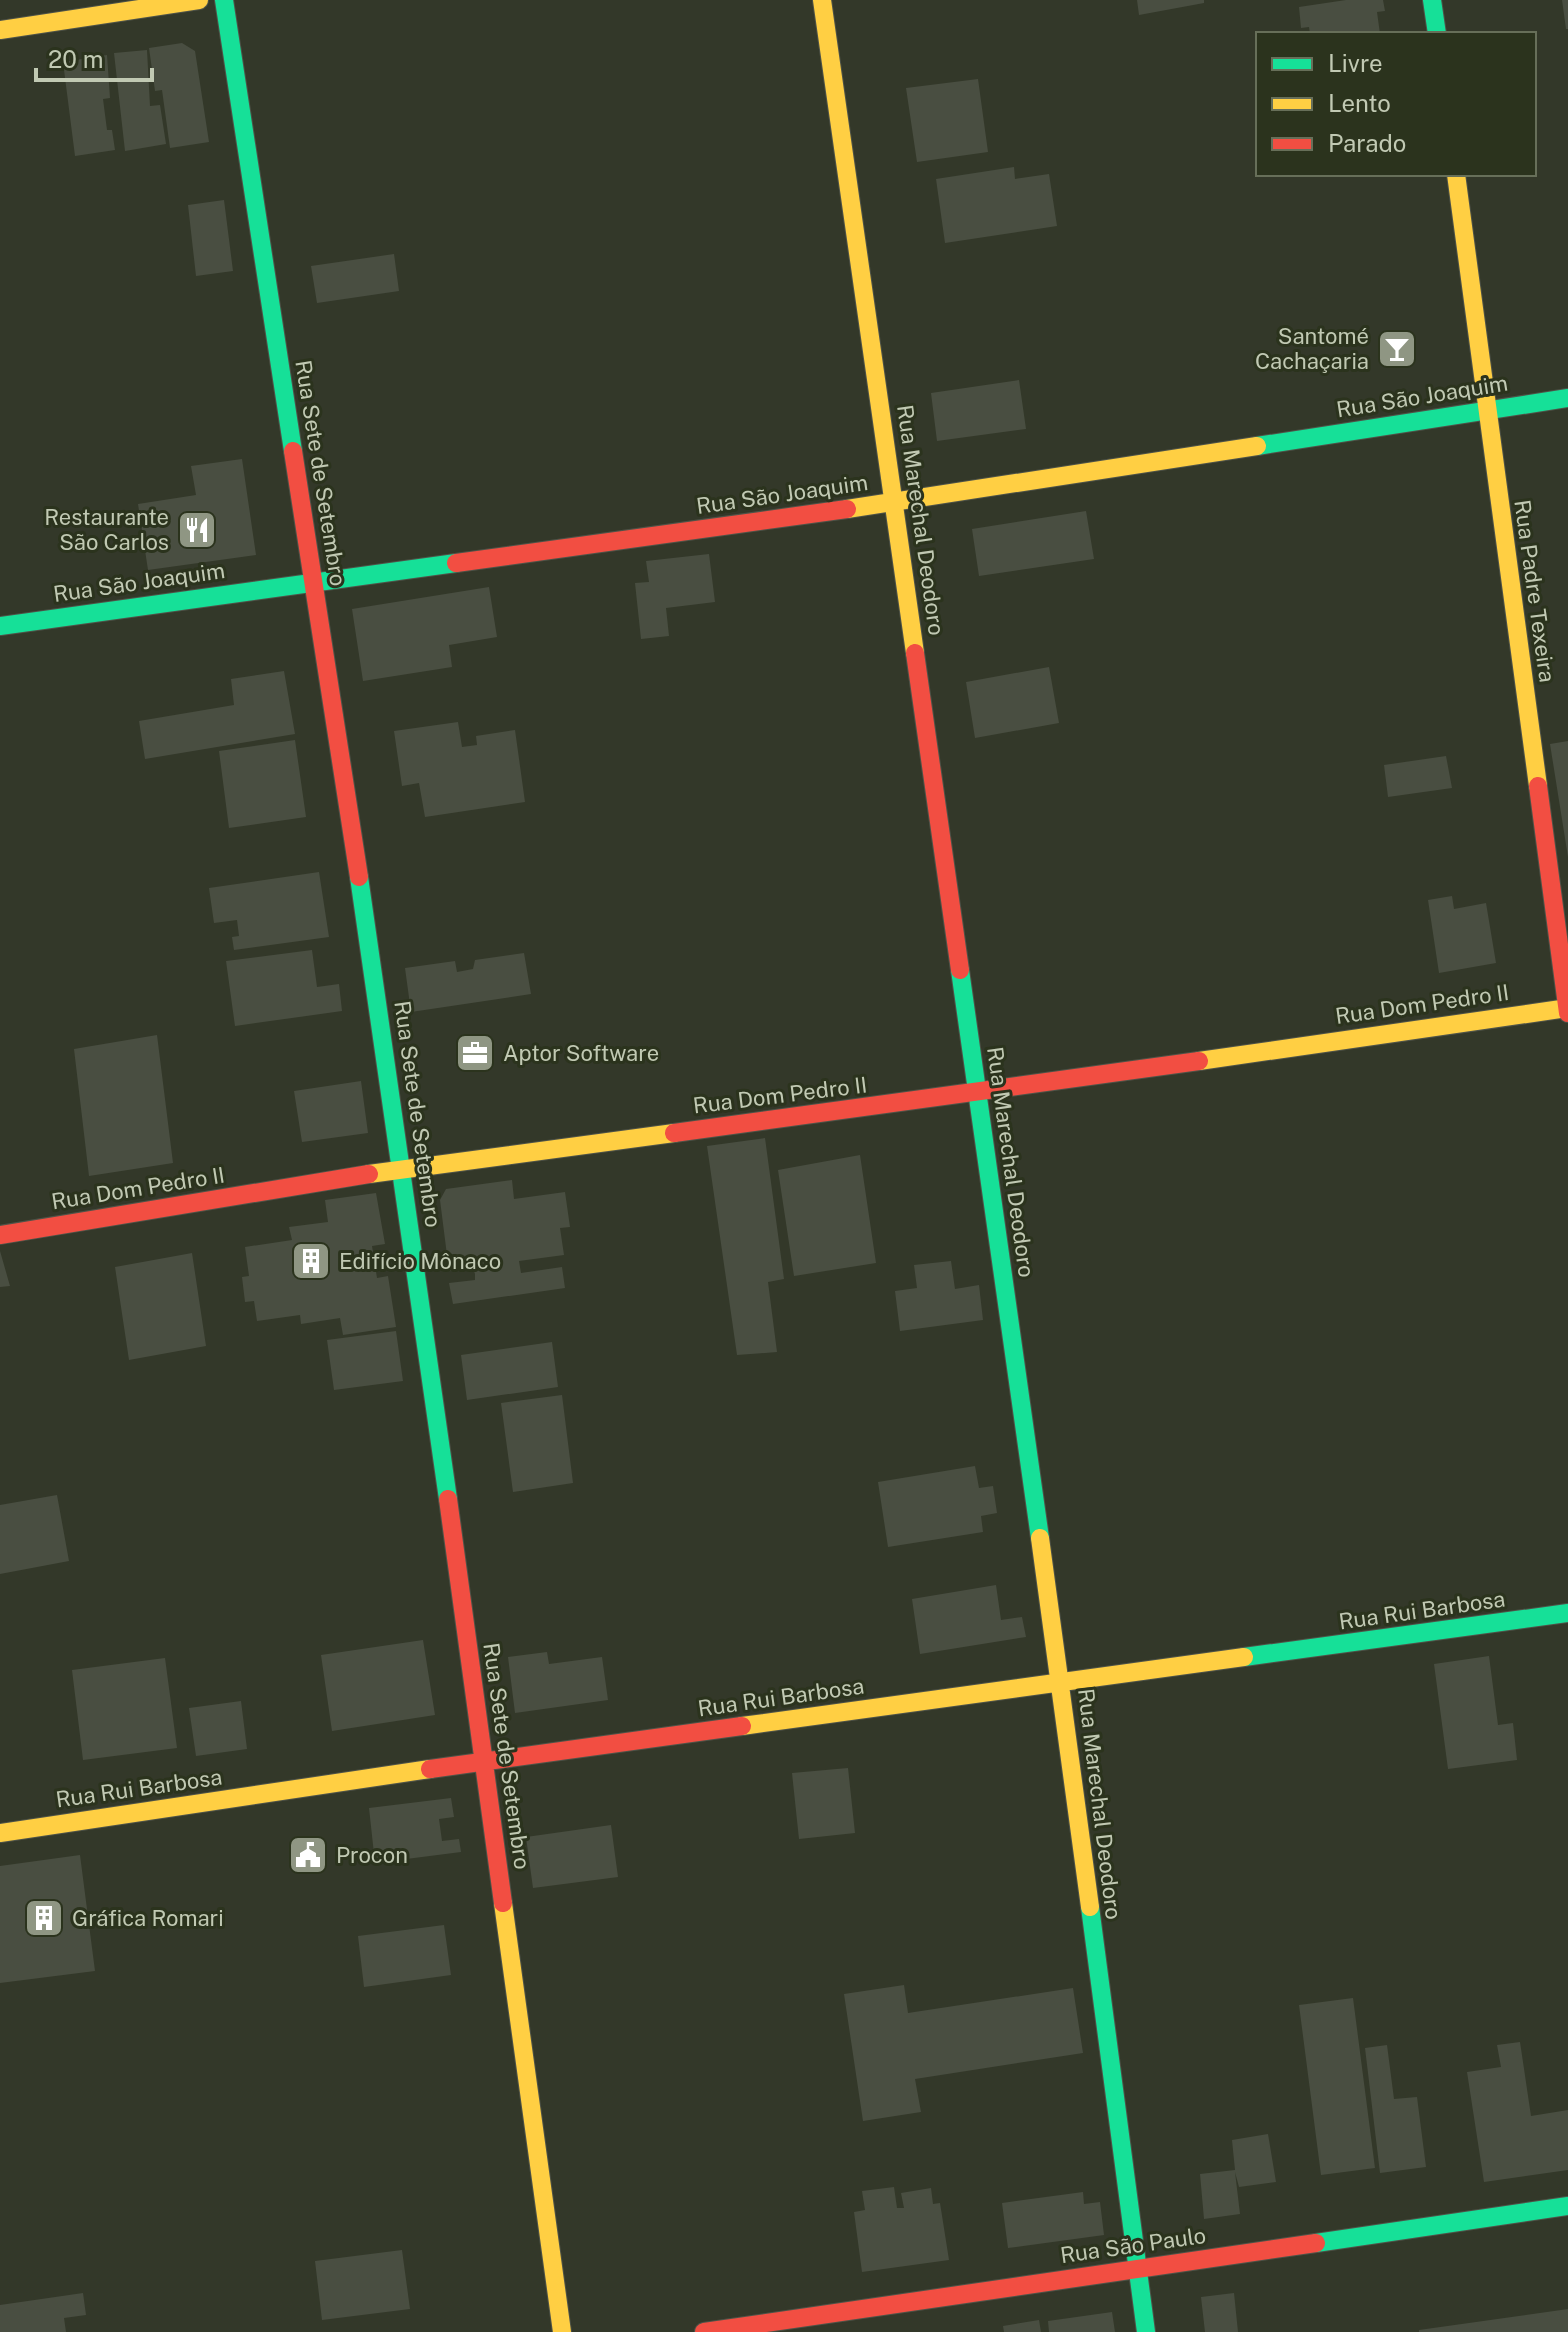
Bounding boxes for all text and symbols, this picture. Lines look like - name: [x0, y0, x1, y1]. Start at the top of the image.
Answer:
- scale bar: [36, 32, 152, 82]
- legend: [1256, 32, 1536, 176]
- text: 20 m: [48, 45, 104, 73]
- text: Livre: [1328, 49, 1383, 77]
- text: Lento: [1328, 89, 1391, 117]
- text: Parado: [1328, 129, 1406, 157]
- place label: Santomé Cachaçaria: [1255, 323, 1369, 374]
- bar icon: Santomé Cachaçaria: [1376, 328, 1418, 370]
- street label: Rua Sete de Setembro: [290, 358, 352, 588]
- street label: Rua São Joaquim: [1334, 370, 1510, 422]
- street label: Rua Marechal Deodoro: [892, 403, 950, 637]
- street label: Rua São Joaquim: [694, 469, 870, 519]
- street label: Rua Padre Texeira: [1509, 498, 1561, 684]
- place label: Restaurante São Carlos: [44, 504, 169, 555]
- restaurant icon: Restaurante São Carlos: [176, 509, 218, 551]
- street label: Rua São Joaquim: [51, 557, 227, 607]
- street label: Rua Dom Pedro II: [1333, 979, 1511, 1029]
- street label: Rua Sete de Setembro: [389, 999, 447, 1229]
- office icon: Aptor Software: [454, 1032, 496, 1074]
- place label: Aptor Software: [503, 1040, 659, 1066]
- street label: Rua Marechal Deodoro: [982, 1045, 1040, 1279]
- street label: Rua Dom Pedro II: [692, 1071, 868, 1119]
- street label: Rua Dom Pedro II: [49, 1161, 227, 1215]
- building icon: Edifício Mônaco: [290, 1240, 332, 1282]
- place label: Edifício Mônaco: [339, 1248, 501, 1274]
- street label: Rua Rui Barbosa: [1337, 1585, 1507, 1635]
- street label: Rua Sete de Setembro: [478, 1641, 536, 1871]
- street label: Rua Rui Barbosa: [696, 1672, 866, 1722]
- street label: Rua Marechal Deodoro: [1073, 1687, 1127, 1921]
- street label: Rua Rui Barbosa: [54, 1763, 224, 1813]
- public building icon: Procon: [287, 1834, 329, 1876]
- place label: Procon: [336, 1842, 408, 1868]
- building icon: Gráfica Romari: [23, 1897, 65, 1939]
- place label: Gráfica Romari: [72, 1905, 224, 1931]
- street label: Rua São Paulo: [1058, 2222, 1208, 2268]

